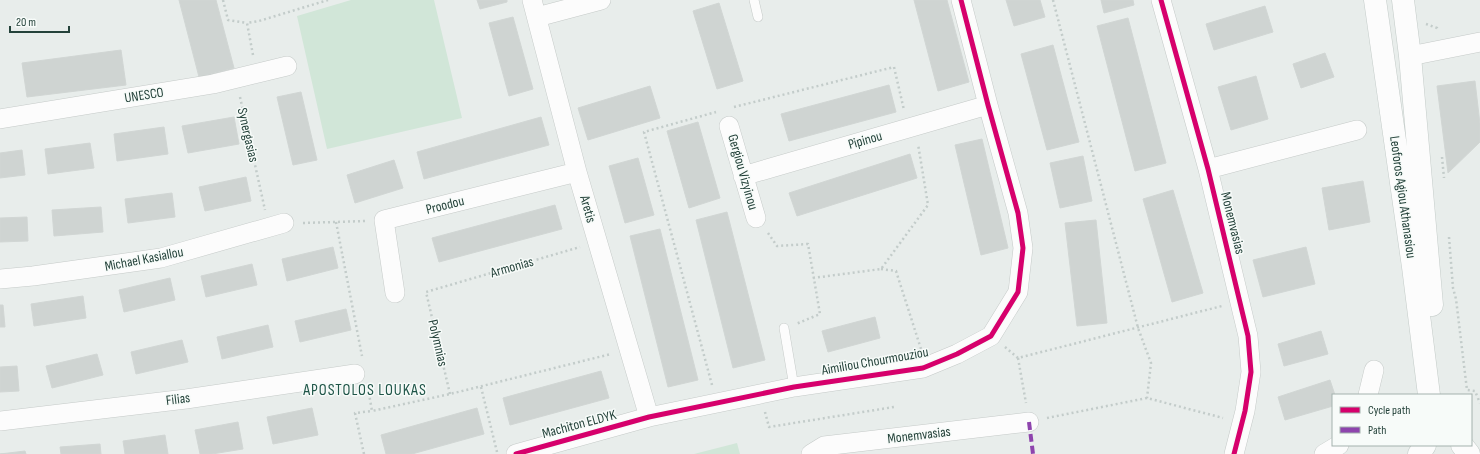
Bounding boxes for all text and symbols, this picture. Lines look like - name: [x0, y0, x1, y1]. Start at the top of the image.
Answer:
- scale bar: [10, 8, 69, 34]
- text: 20 m: [16, 15, 36, 30]
- street label: UNESCO: [123, 84, 165, 106]
- street label: Synergasias: [233, 106, 263, 164]
- street label: Pipinou: [846, 127, 884, 153]
- street label: Gergiou Vizyinou: [724, 132, 762, 212]
- street label: Leoforos Agiou Athanasiou: [1386, 135, 1420, 259]
- street label: Monemvasias: [1217, 190, 1249, 256]
- street label: Proodou: [424, 192, 466, 218]
- street label: Aretis: [576, 192, 600, 225]
- street label: Michael Kasiallou: [103, 243, 185, 275]
- street label: Armonias: [488, 253, 536, 282]
- street label: Polymnias: [424, 318, 452, 368]
- street label: Aimiliou Chourmouziou: [819, 343, 930, 379]
- district label: APOSTOLOS LOUKAS: [302, 381, 427, 400]
- street label: Filias: [165, 389, 191, 409]
- legend: [1332, 394, 1472, 446]
- text: Cycle path: [1368, 403, 1410, 418]
- street label: Machiton ELDYK: [540, 406, 618, 442]
- street label: Monemvasias: [887, 423, 951, 447]
- text: Path: [1368, 423, 1386, 438]

